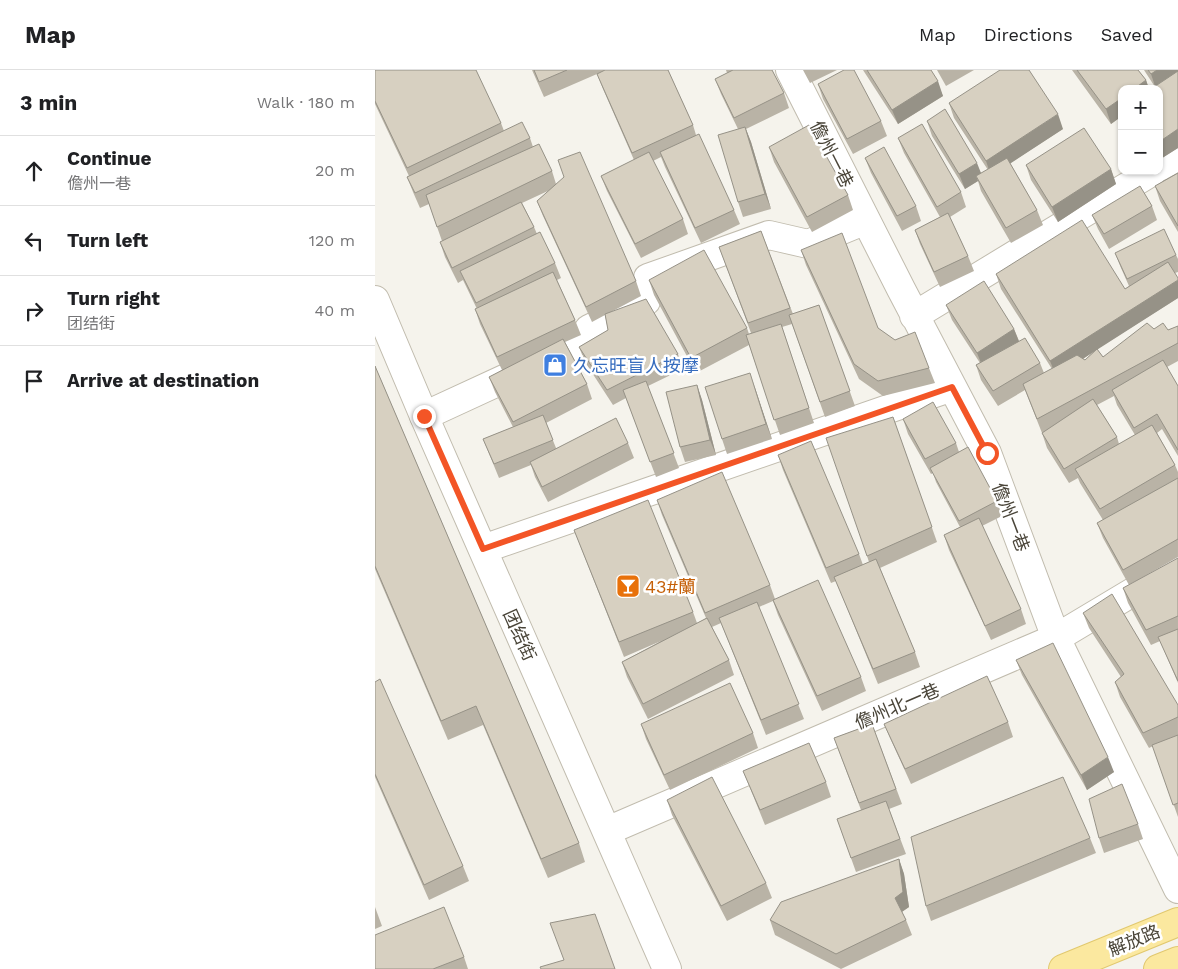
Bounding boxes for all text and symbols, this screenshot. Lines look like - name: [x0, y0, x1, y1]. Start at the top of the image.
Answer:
- text: Map: [25, 21, 76, 49]
- text: Map: [919, 24, 956, 45]
- text: Directions: [984, 24, 1073, 45]
- text: Saved: [1101, 24, 1153, 45]
- map controls: [1118, 85, 1163, 175]
- button: +: [1118, 85, 1163, 130]
- text: 3 min: [20, 90, 77, 115]
- text: Walk · 180 m: [257, 93, 355, 112]
- street label: 儋州一巷: [806, 117, 858, 191]
- button: −: [1118, 130, 1163, 175]
- text: Continue: [67, 147, 151, 170]
- icon: ahead: [20, 157, 48, 185]
- text: 20 m: [315, 161, 355, 180]
- text: 儋州一巷: [67, 174, 131, 193]
- icon: left: [20, 227, 48, 255]
- text: Turn left: [67, 229, 148, 252]
- text: 120 m: [309, 231, 355, 250]
- text: Turn right: [67, 287, 160, 310]
- icon: right: [20, 297, 48, 325]
- text: 40 m: [315, 301, 355, 320]
- text: 团结街: [67, 314, 115, 333]
- shop icon: 久忘旺盲人按摩: [542, 352, 568, 378]
- place label: 久忘旺盲人按摩: [573, 355, 699, 376]
- icon: arrive: [20, 367, 48, 395]
- text: Arrive at destination: [67, 369, 259, 392]
- route end: [413, 405, 436, 428]
- route start: [976, 442, 999, 465]
- street label: 儋州一巷: [988, 480, 1034, 554]
- bar icon: 43#蘭: [615, 573, 641, 599]
- place label: 43#蘭: [645, 576, 696, 597]
- street label: 团结街: [499, 606, 541, 664]
- street label: 儋州北一巷: [851, 679, 943, 733]
- street label: 解放路: [1105, 920, 1163, 960]

